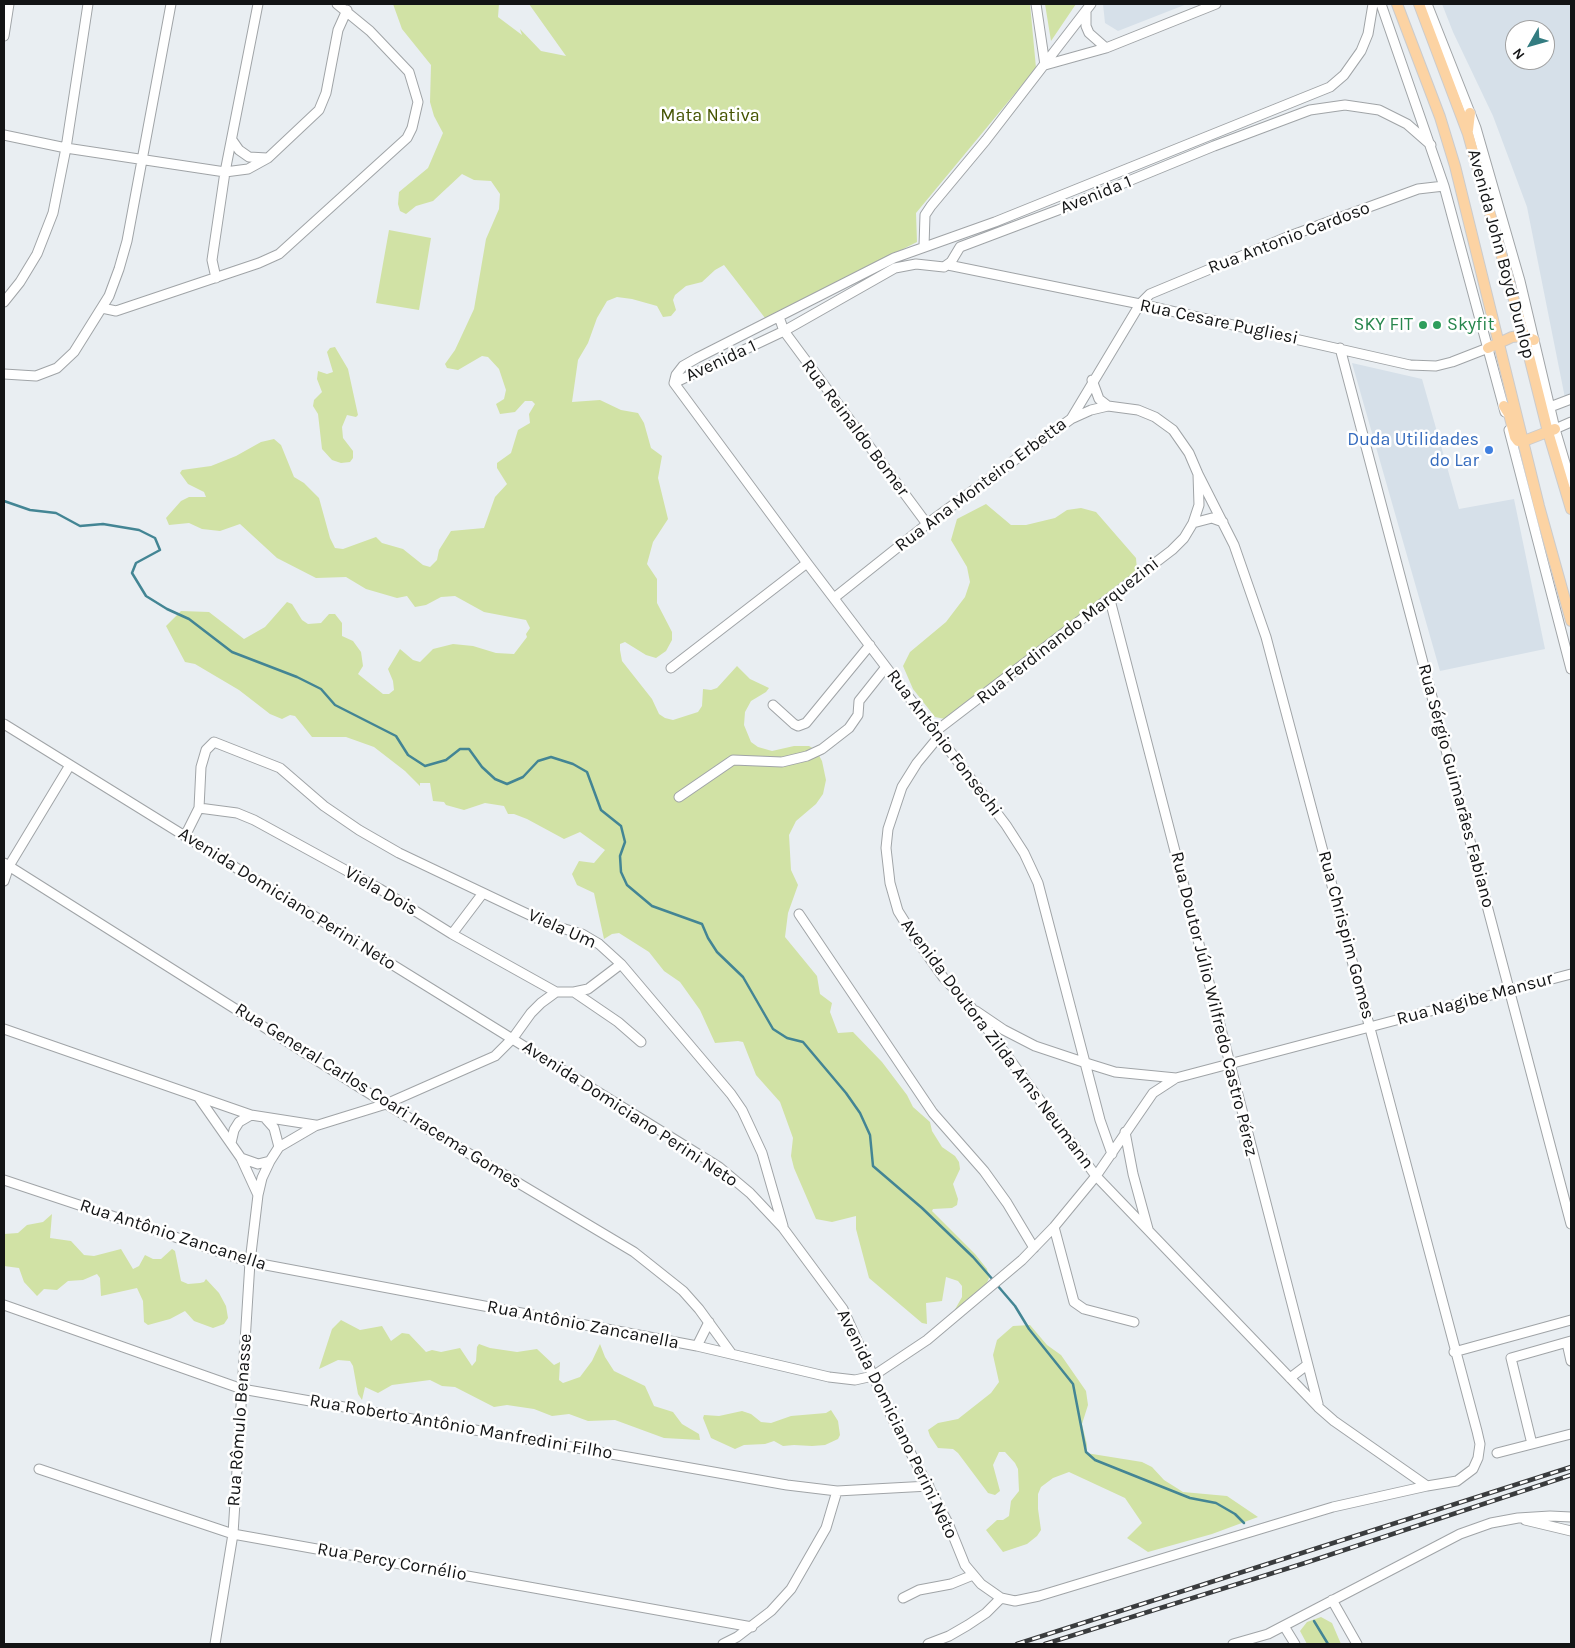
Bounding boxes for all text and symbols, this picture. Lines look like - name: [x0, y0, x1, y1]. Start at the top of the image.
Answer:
- north arrow: [1505, 20, 1555, 70]
- text: N: [1509, 45, 1528, 63]
- park label: Mata Nativa: [660, 105, 760, 127]
- street label: Avenida John Boyd Dunlop: [1463, 147, 1539, 361]
- street label: Avenida 1: [1057, 171, 1135, 219]
- street label: Rua Antonio Cardoso: [1205, 197, 1373, 279]
- street label: Rua Cesare Pugliesi: [1138, 295, 1300, 349]
- place label: SKY FIT: [1354, 314, 1413, 336]
- place label: Skyfit: [1447, 314, 1494, 336]
- marker: SKY FIT: [1417, 319, 1429, 331]
- marker: Skyfit: [1431, 319, 1443, 331]
- street label: Avenida 1: [682, 335, 760, 387]
- street label: Rua Reinaldo Bomer: [796, 355, 914, 501]
- street label: Rua Ana Monteiro Erbetta: [891, 413, 1071, 557]
- place label: Duda Utilidades do Lar: [1347, 429, 1479, 472]
- marker: Duda Utilidades do Lar: [1483, 444, 1495, 456]
- street label: Rua Ferdinando Marquezini: [972, 553, 1164, 709]
- street label: Rua Sérgio Guimarães Fabiano: [1413, 662, 1499, 910]
- street label: Rua Antônio Fonsechi: [882, 665, 1006, 821]
- street label: Avenida Domiciano Perini Neto: [174, 823, 400, 975]
- street label: Rua Doutor Júlio Wilfredo Castro Pérez: [1166, 849, 1262, 1159]
- street label: Rua Chrispim Gomes: [1313, 849, 1379, 1021]
- street label: Viela Dois: [341, 862, 421, 920]
- street label: Viela Um: [524, 904, 600, 954]
- street label: Avenida Doutora Zilda Arns Neumann: [896, 915, 1098, 1173]
- street label: Rua Nagibe Mansur: [1394, 968, 1556, 1030]
- street label: Rua General Carlos Coari Iracema Gomes: [231, 998, 525, 1194]
- street label: Avenida Domiciano Perini Neto: [518, 1036, 742, 1192]
- street label: Rua Antônio Zancanella: [77, 1195, 269, 1275]
- street label: Rua Antônio Zancanella: [485, 1296, 681, 1354]
- street label: Avenida Domiciano Perini Neto: [832, 1306, 962, 1542]
- street label: Rua Rômulo Benasse: [223, 1333, 257, 1507]
- street label: Rua Roberto Antônio Manfredini Filho: [308, 1390, 614, 1464]
- street label: Rua Percy Cornélio: [316, 1538, 468, 1586]

